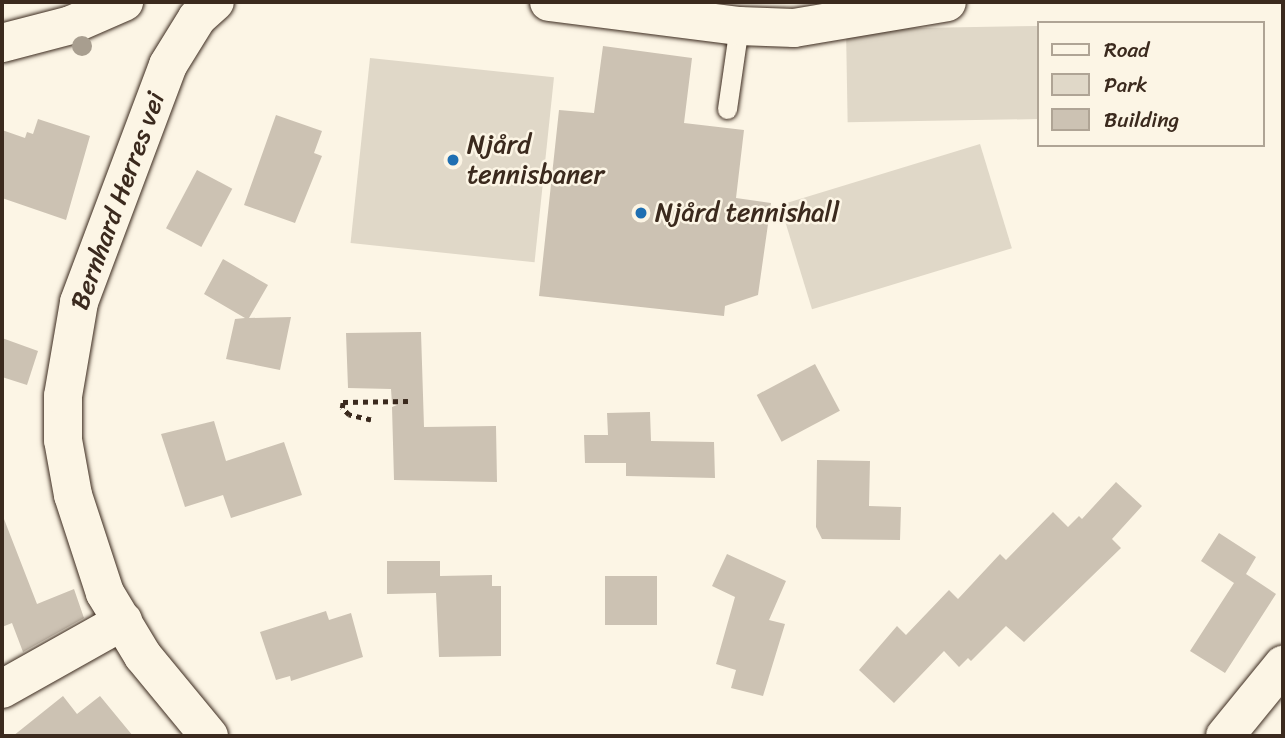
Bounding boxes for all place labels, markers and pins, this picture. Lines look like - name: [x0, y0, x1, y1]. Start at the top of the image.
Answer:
- place label: Njård tennisbaner: [467, 129, 604, 190]
- marker: Njård tennisbaner: [445, 152, 461, 168]
- place label: Njård tennishall: [655, 197, 839, 229]
- marker: Njård tennishall: [633, 205, 649, 221]

